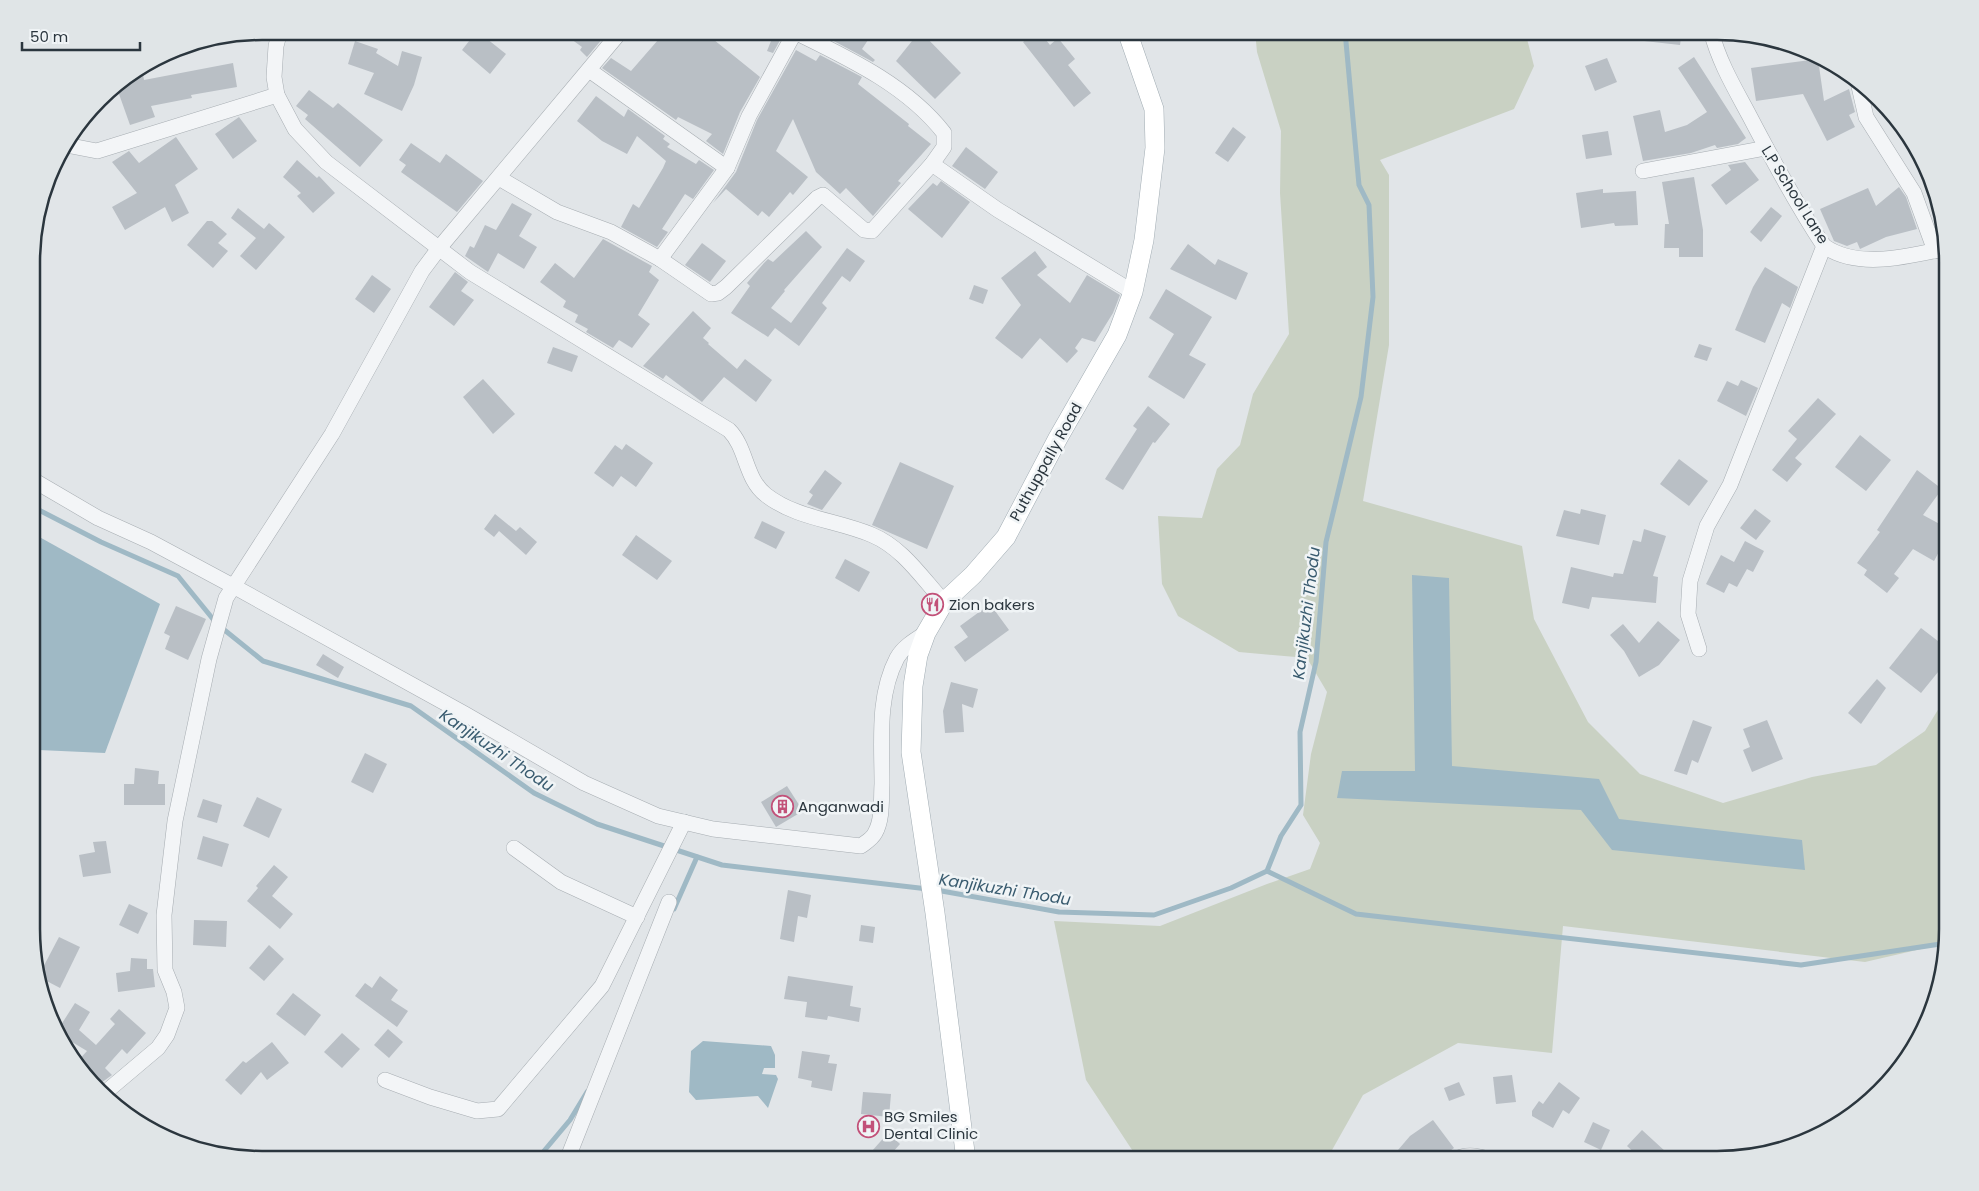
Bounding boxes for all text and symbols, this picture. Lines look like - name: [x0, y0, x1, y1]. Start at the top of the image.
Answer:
- scale bar: [22, 20, 140, 52]
- text: 50 m: [30, 26, 68, 47]
- street label: L.P School Lane: [1757, 142, 1834, 248]
- street label: Puthuppally Road: [1004, 399, 1087, 525]
- water label: Kanjikuzhi Thodu: [1287, 545, 1326, 681]
- restaurant icon: Zion bakers: [921, 593, 945, 617]
- place label: Zion bakers: [949, 594, 1035, 615]
- water label: Kanjikuzhi Thodu: [435, 704, 558, 797]
- building icon: Anganwadi: [770, 795, 794, 819]
- place label: Anganwadi: [798, 796, 884, 817]
- water label: Kanjikuzhi Thodu: [937, 868, 1073, 911]
- place label: BG Smiles Dental Clinic: [884, 1106, 978, 1144]
- hospital icon: BG Smiles Dental Clinic: [856, 1114, 880, 1138]

